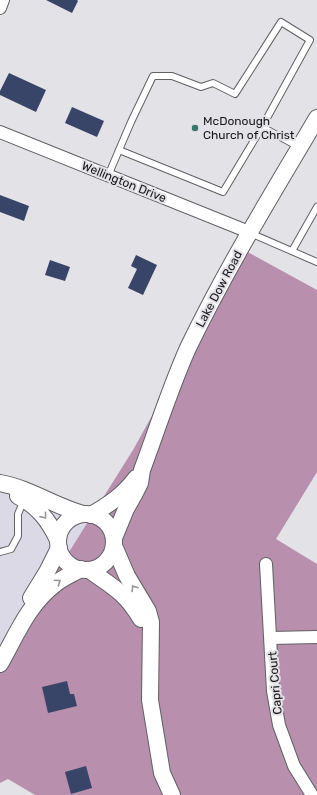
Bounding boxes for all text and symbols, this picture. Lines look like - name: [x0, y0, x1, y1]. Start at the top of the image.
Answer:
- place label: McDonough Church of Christ: [203, 114, 295, 142]
- marker: McDonough Church of Christ: [190, 123, 200, 133]
- street label: Wellington Drive: [80, 159, 169, 205]
- street label: Lake Dow Road: [193, 248, 245, 330]
- one-way arrow: [39, 511, 46, 519]
- one-way arrow: [54, 579, 61, 586]
- one-way arrow: [132, 585, 139, 592]
- street label: Capri Court: [265, 650, 285, 715]

